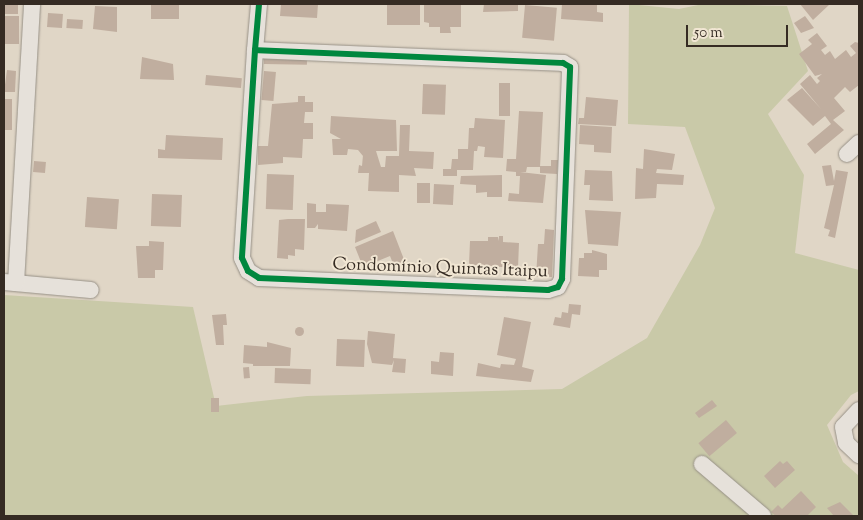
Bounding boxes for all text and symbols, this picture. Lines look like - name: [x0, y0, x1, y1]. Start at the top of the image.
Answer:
- scale bar: [688, 15, 790, 47]
- text: 50 m: [694, 23, 723, 44]
- street label: Condomínio Quintas Itaipu: [332, 254, 548, 284]

